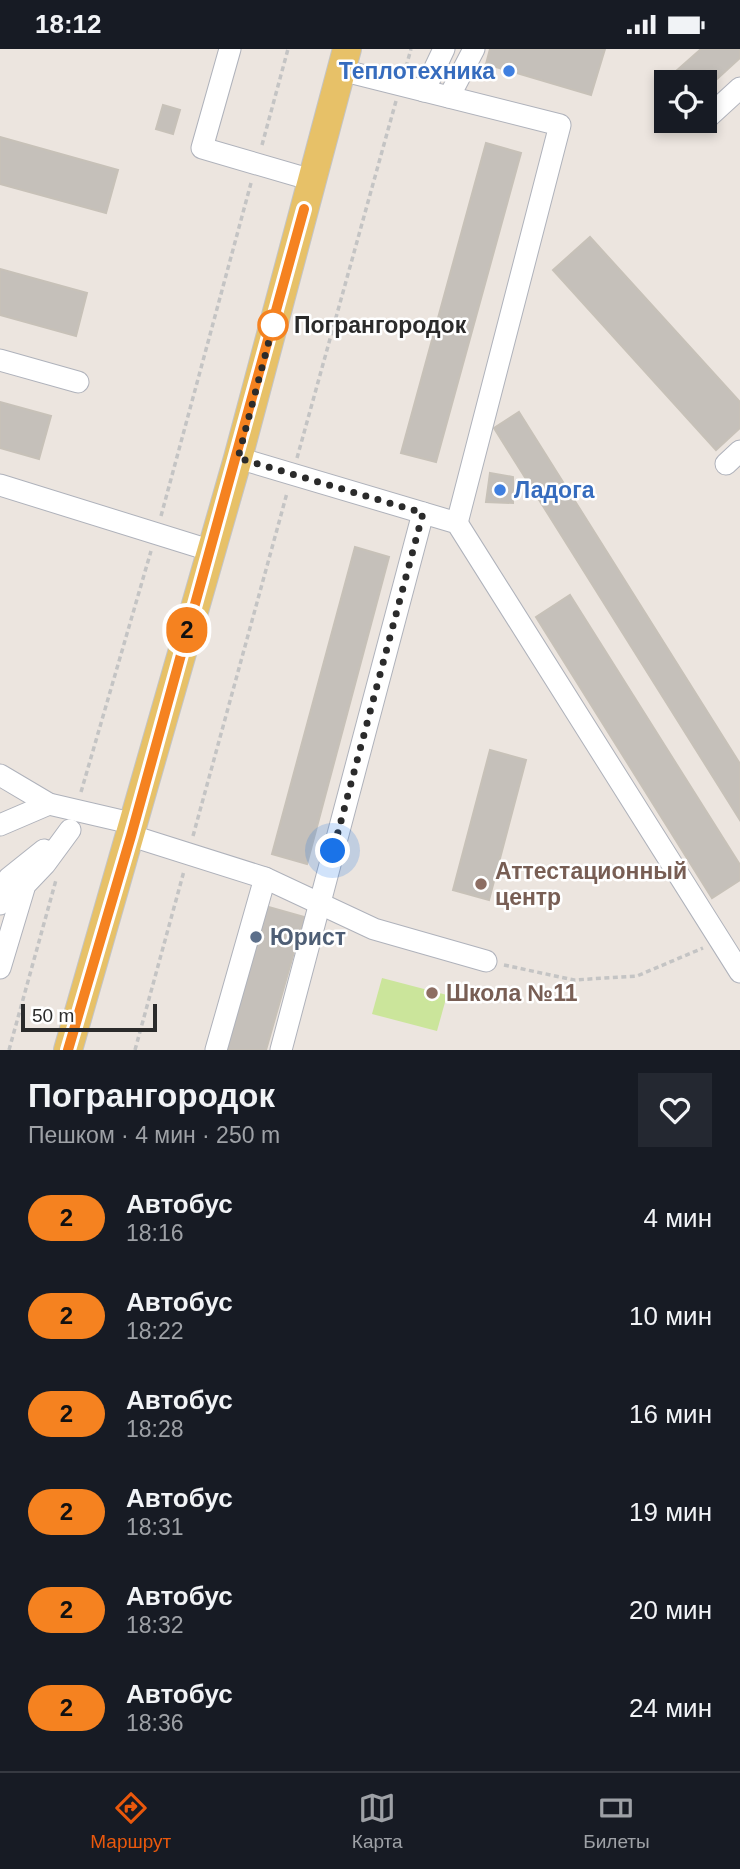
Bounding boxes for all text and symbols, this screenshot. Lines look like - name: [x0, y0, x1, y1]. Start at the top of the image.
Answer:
- text: 18:12: [35, 9, 102, 39]
- place label: Теплотехника: [339, 58, 495, 84]
- marker: Теплотехника: [501, 63, 517, 79]
- map controls: [654, 70, 717, 133]
- button: locate: [654, 70, 717, 133]
- marker: Погрангородок: [258, 310, 288, 340]
- place label: Погрангородок: [294, 312, 467, 338]
- place label: Ладога: [514, 477, 595, 503]
- marker: Ладога: [492, 482, 508, 498]
- line badge: 2: [164, 607, 210, 653]
- text: 2: [180, 616, 194, 643]
- your location: [315, 833, 350, 868]
- place label: Аттестационный центр: [495, 858, 687, 910]
- marker: Аттестационный центр: [473, 876, 489, 892]
- place label: Юрист: [270, 924, 346, 950]
- marker: Юрист: [248, 929, 264, 945]
- place label: Школа №11: [446, 980, 578, 1006]
- marker: Школа №11: [424, 985, 440, 1001]
- scale bar: [21, 1001, 158, 1033]
- text: 50 m: [32, 1005, 74, 1026]
- button: heart: [638, 1073, 712, 1147]
- text: Погрангородок: [28, 1077, 275, 1114]
- text: Пешком · 4 мин · 250 m: [28, 1122, 280, 1148]
- text: Автобус: [126, 1189, 233, 1219]
- text: 4 мин: [644, 1203, 712, 1233]
- text: 2: [60, 1204, 73, 1231]
- text: 18:16: [126, 1220, 184, 1246]
- text: Автобус: [126, 1287, 233, 1317]
- text: 10 мин: [629, 1301, 712, 1331]
- text: 2: [60, 1302, 73, 1329]
- text: 18:22: [126, 1318, 184, 1344]
- text: Автобус: [126, 1385, 233, 1415]
- text: 16 мин: [629, 1399, 712, 1429]
- text: 2: [60, 1400, 73, 1427]
- text: 18:28: [126, 1416, 184, 1442]
- text: Автобус: [126, 1483, 233, 1513]
- text: 19 мин: [629, 1497, 712, 1527]
- text: 2: [60, 1498, 73, 1525]
- text: 18:31: [126, 1514, 184, 1540]
- text: Автобус: [126, 1581, 233, 1611]
- text: 20 мин: [629, 1595, 712, 1625]
- text: 2: [60, 1596, 73, 1623]
- text: 18:32: [126, 1612, 184, 1638]
- text: Автобус: [126, 1679, 233, 1709]
- text: 24 мин: [629, 1693, 712, 1723]
- text: 2: [60, 1694, 73, 1721]
- text: 18:36: [126, 1710, 184, 1736]
- tab: Маршрут: [90, 1789, 171, 1853]
- tab: Карта: [352, 1789, 403, 1853]
- tab: Билеты: [583, 1789, 650, 1853]

